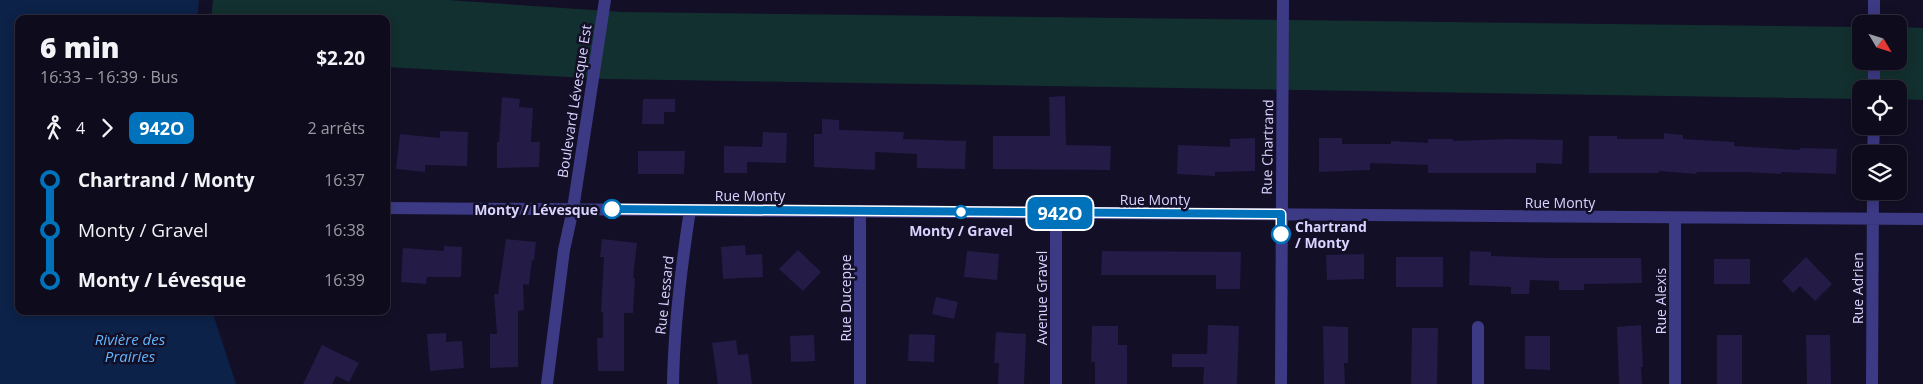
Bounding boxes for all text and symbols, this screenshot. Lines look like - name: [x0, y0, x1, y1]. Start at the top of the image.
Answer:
- north arrow: [1852, 15, 1908, 70]
- map controls: [1852, 15, 1907, 200]
- street label: Boulevard Lévesque Est: [552, 23, 596, 179]
- text: 6 min: [40, 28, 120, 66]
- text: $2.20: [316, 45, 365, 71]
- text: 16:33 – 16:39 · Bus: [40, 66, 178, 88]
- button: locate: [1852, 80, 1907, 135]
- street label: Rue Chartrand: [1257, 99, 1277, 195]
- icon: walk: [40, 114, 68, 142]
- icon: forward: [93, 114, 121, 142]
- text: 942O: [139, 116, 184, 140]
- text: 4: [76, 117, 85, 139]
- text: 2 arrêts: [307, 117, 365, 139]
- button: layers: [1852, 145, 1907, 200]
- text: Chartrand / Monty: [78, 167, 255, 193]
- text: 16:37: [324, 169, 365, 191]
- street label: Rue Monty: [715, 186, 786, 205]
- street label: Rue Monty: [1120, 190, 1191, 209]
- street label: Rue Monty: [1525, 193, 1596, 212]
- line badge: 942O: [1025, 197, 1095, 229]
- marker: Monty / Lévesque: [602, 199, 622, 219]
- place label: Monty / Lévesque: [474, 200, 598, 219]
- text: 942O: [1037, 201, 1083, 225]
- marker: Monty / Gravel: [954, 205, 968, 219]
- text: Monty / Gravel: [78, 217, 208, 243]
- place label: Chartrand / Monty: [1295, 217, 1367, 252]
- text: 16:38: [324, 219, 365, 241]
- place label: Monty / Gravel: [909, 221, 1013, 240]
- marker: Chartrand / Monty: [1271, 224, 1291, 244]
- street label: Avenue Gravel: [1032, 251, 1051, 345]
- street label: Rue Adrien: [1848, 252, 1867, 324]
- street label: Rue Duceppe: [836, 254, 855, 342]
- street label: Rue Lessard: [650, 255, 678, 335]
- text: Monty / Lévesque: [78, 267, 246, 293]
- street label: Rue Alexis: [1651, 267, 1670, 334]
- text: 16:39: [324, 269, 365, 291]
- water label: Rivière des Prairies: [95, 329, 166, 366]

